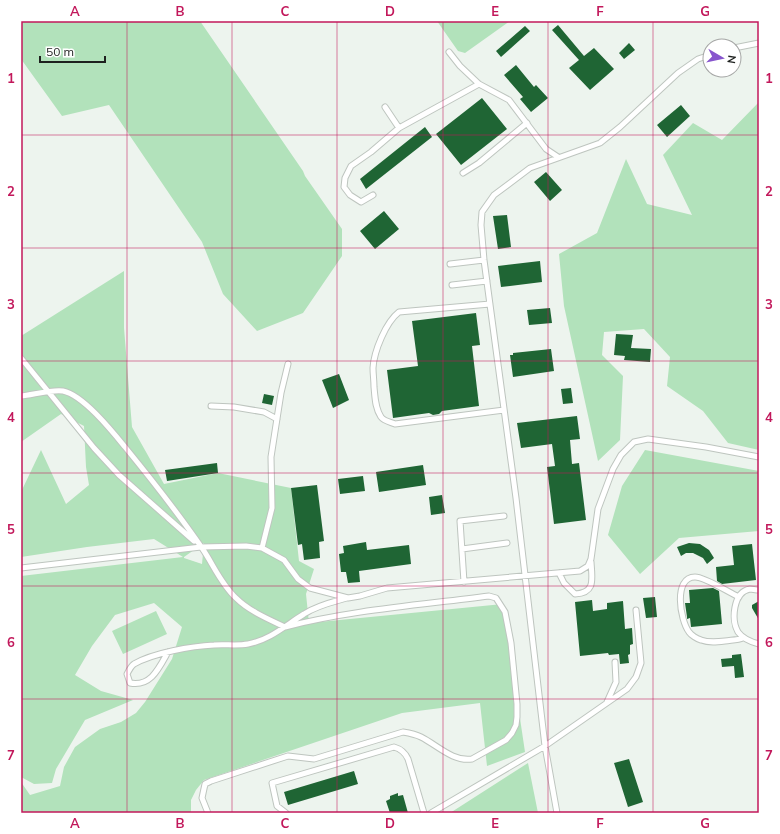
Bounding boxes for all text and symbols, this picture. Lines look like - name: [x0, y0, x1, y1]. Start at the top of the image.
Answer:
- text: A: [70, 3, 80, 19]
- text: B: [176, 3, 185, 19]
- text: C: [281, 3, 290, 19]
- text: D: [385, 3, 395, 19]
- text: E: [491, 3, 499, 19]
- text: F: [596, 3, 604, 19]
- text: G: [700, 3, 710, 19]
- scale bar: [40, 38, 105, 64]
- north arrow: [702, 38, 742, 78]
- text: 50 m: [46, 44, 74, 59]
- text: N: [724, 54, 739, 65]
- text: 1: [7, 70, 15, 86]
- text: 1: [765, 70, 773, 86]
- text: 2: [7, 183, 15, 199]
- text: 2: [765, 183, 773, 199]
- text: 3: [7, 296, 15, 312]
- text: 3: [765, 296, 773, 312]
- text: 4: [7, 409, 15, 425]
- text: 4: [765, 409, 773, 425]
- text: 5: [7, 521, 15, 537]
- text: 5: [765, 521, 773, 537]
- text: 6: [7, 634, 15, 650]
- text: 6: [765, 634, 773, 650]
- text: 7: [7, 747, 15, 763]
- text: 7: [765, 747, 773, 763]
- text: A: [70, 815, 80, 831]
- text: B: [176, 815, 185, 831]
- text: C: [281, 815, 290, 831]
- text: D: [385, 815, 395, 831]
- text: E: [491, 815, 499, 831]
- text: F: [596, 815, 604, 831]
- text: G: [700, 815, 710, 831]

